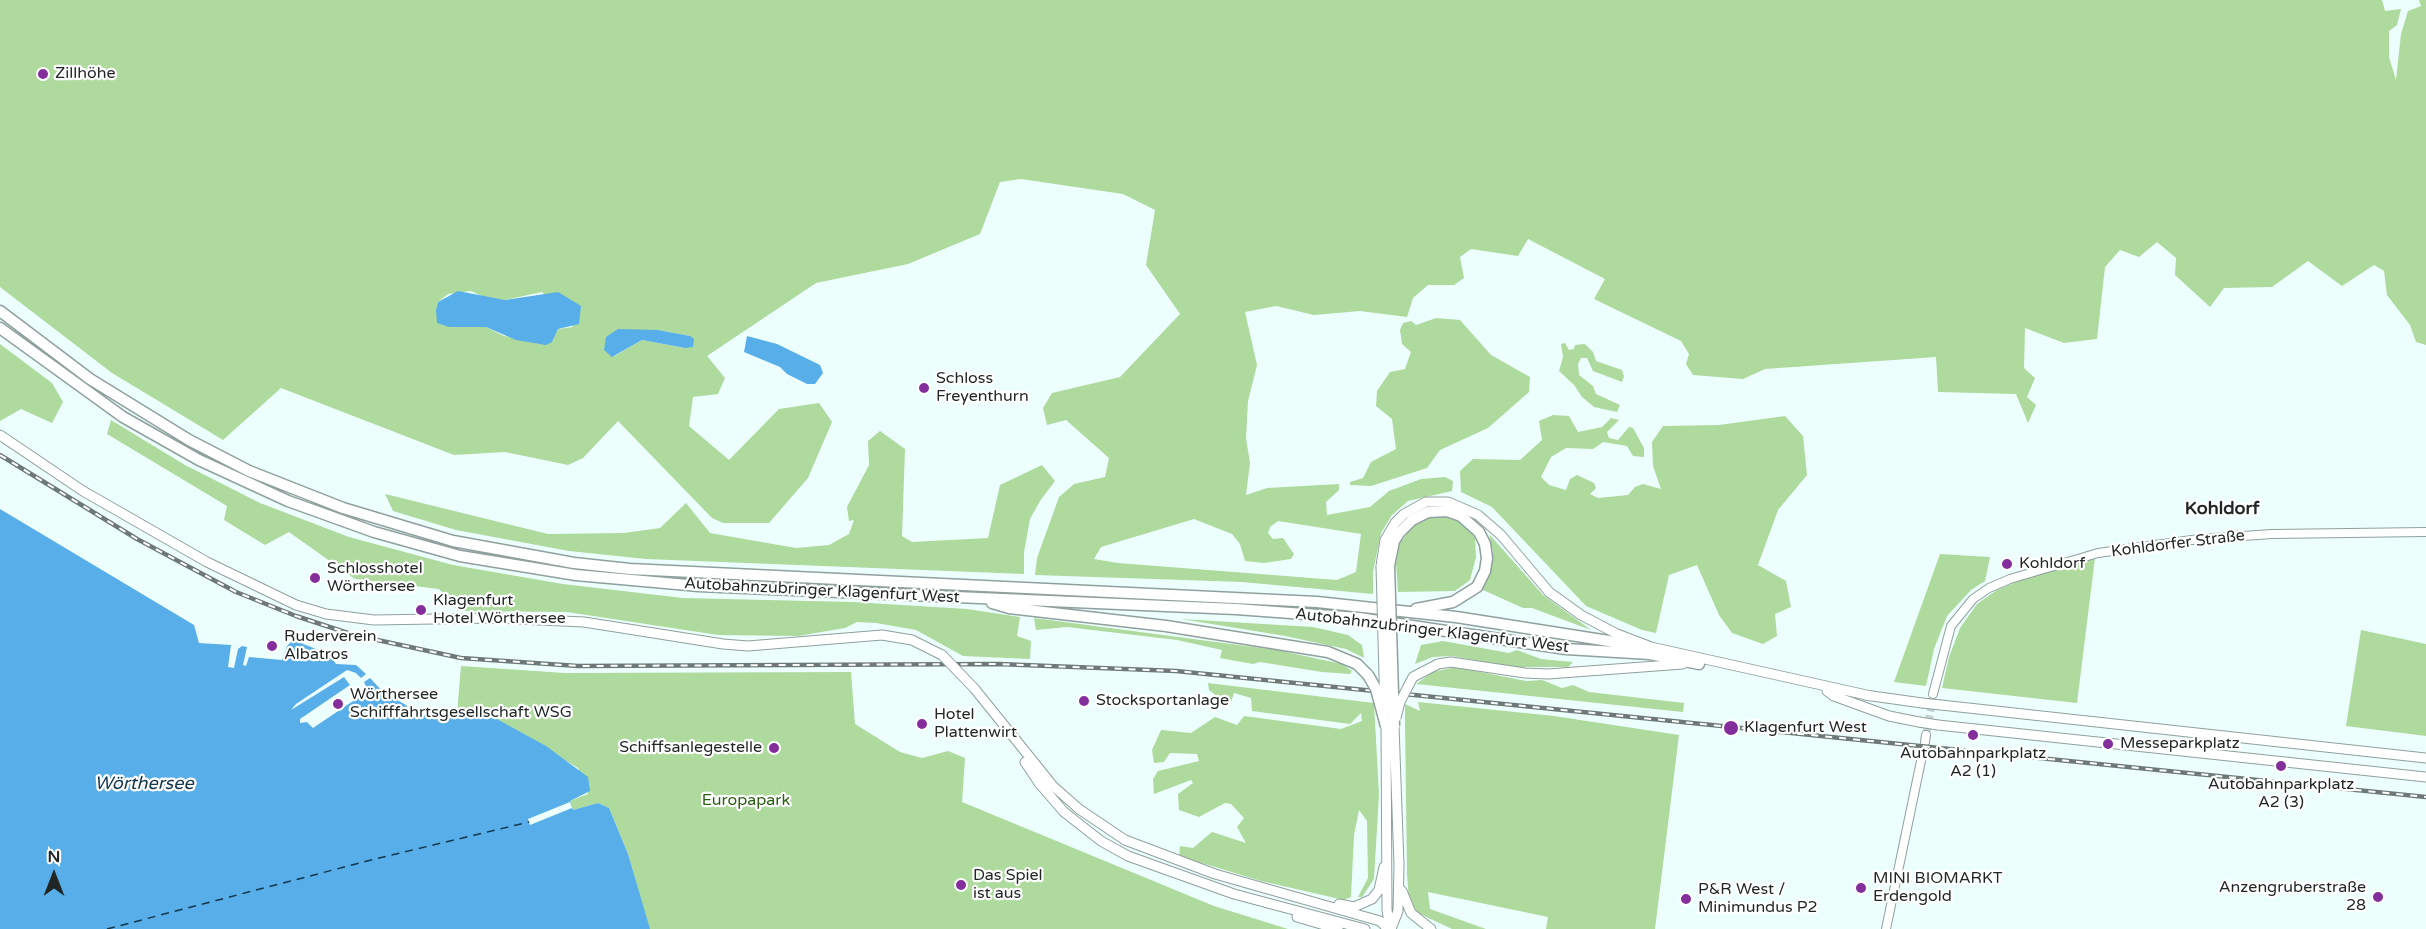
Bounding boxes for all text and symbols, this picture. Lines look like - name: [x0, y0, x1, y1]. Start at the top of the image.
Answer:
- place label: Zillhöhe: [55, 64, 115, 84]
- marker: Zillhöhe: [36, 67, 50, 81]
- place label: Schloss Freyenthurn: [936, 369, 1029, 407]
- marker: Schloss Freyenthurn: [917, 381, 931, 395]
- district label: Kohldorf: [2185, 498, 2259, 520]
- street label: Kohldorfer Straße: [2110, 526, 2246, 562]
- place label: Kohldorf: [2019, 554, 2085, 574]
- marker: Kohldorf: [2000, 557, 2014, 571]
- place label: Schlosshotel Wörthersee: [327, 559, 423, 597]
- marker: Schlosshotel Wörthersee: [308, 571, 322, 585]
- street label: Autobahnzubringer Klagenfurt West: [684, 574, 960, 608]
- place label: Klagenfurt Hotel Wörthersee: [433, 591, 566, 629]
- marker: Klagenfurt Hotel Wörthersee: [414, 603, 428, 617]
- street label: Autobahnzubringer Klagenfurt West: [1294, 605, 1570, 657]
- place label: Ruderverein Albatros: [284, 627, 377, 665]
- marker: Ruderverein Albatros: [265, 639, 279, 653]
- place label: Wörthersee Schifffahrtsgesellschaft WSG: [350, 685, 572, 723]
- place label: Stocksportanlage: [1096, 691, 1229, 711]
- marker: Stocksportanlage: [1077, 694, 1091, 708]
- marker: Wörthersee Schifffahrtsgesellschaft WSG: [331, 697, 345, 711]
- place label: Hotel Plattenwirt: [934, 705, 1017, 743]
- marker: Hotel Plattenwirt: [915, 717, 929, 731]
- place label: Klagenfurt West: [1744, 718, 1867, 738]
- marker: Klagenfurt West: [1722, 719, 1740, 737]
- marker: Autobahnparkplatz A2 (1): [1966, 728, 1980, 742]
- place label: Messeparkplatz: [2120, 734, 2240, 754]
- marker: Messeparkplatz: [2101, 737, 2115, 751]
- place label: Schiffsanlegestelle: [619, 738, 762, 758]
- marker: Schiffsanlegestelle: [767, 741, 781, 755]
- place label: Autobahnparkplatz A2 (1): [1900, 744, 2046, 782]
- marker: Autobahnparkplatz A2 (3): [2274, 759, 2288, 773]
- water label: Wörthersee: [94, 773, 194, 795]
- place label: Autobahnparkplatz A2 (3): [2208, 775, 2354, 813]
- park label: Europapark: [702, 791, 790, 811]
- north arrow: [24, 845, 84, 905]
- text: N: [48, 847, 60, 867]
- place label: Das Spiel ist aus: [973, 866, 1043, 904]
- place label: MINI BIOMARKT Erdengold: [1873, 869, 2002, 907]
- marker: Das Spiel ist aus: [954, 878, 968, 892]
- place label: Anzengruberstraße 28: [2219, 878, 2366, 916]
- place label: P&R West / Minimundus P2: [1698, 880, 1818, 918]
- marker: MINI BIOMARKT Erdengold: [1854, 881, 1868, 895]
- marker: Anzengruberstraße 28: [2371, 890, 2385, 904]
- marker: P&R West / Minimundus P2: [1679, 892, 1693, 906]

